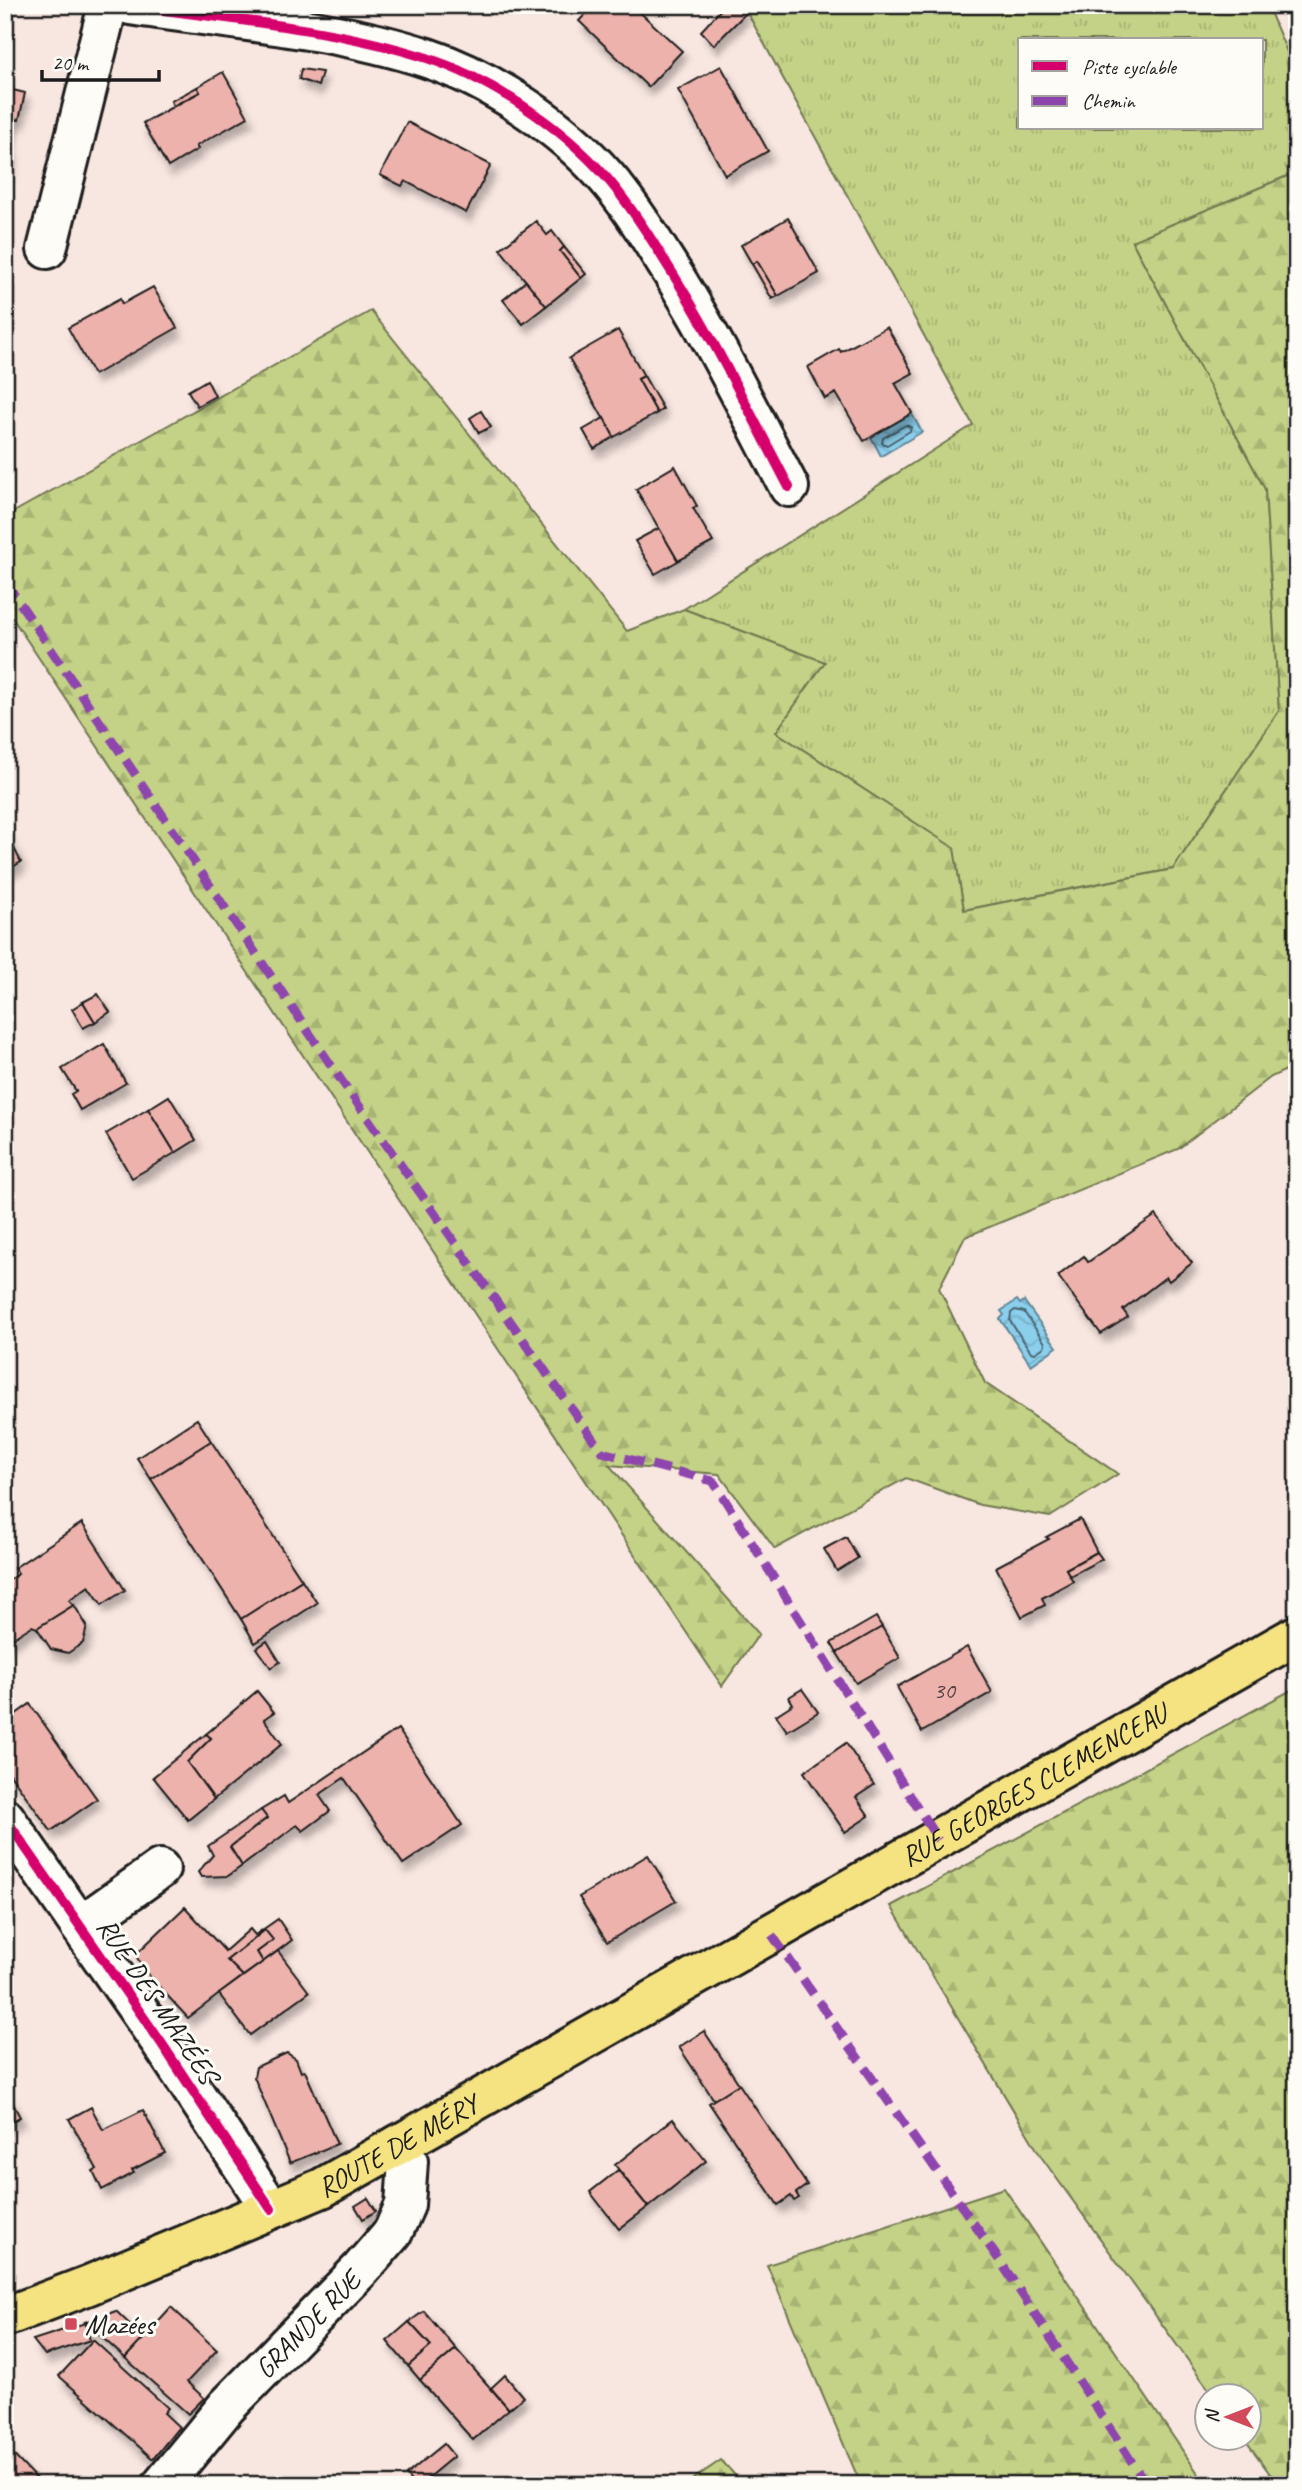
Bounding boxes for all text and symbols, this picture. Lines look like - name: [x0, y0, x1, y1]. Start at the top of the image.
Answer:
- scale bar: [42, 38, 159, 82]
- legend: [1018, 38, 1264, 130]
- text: 20 m: [52, 50, 90, 76]
- text: Piste cyclable: [1082, 54, 1178, 80]
- text: Chemin: [1082, 88, 1136, 114]
- house number: 30: [933, 1675, 957, 1705]
- street label: RUE GEORGES CLEMENCEAU: [895, 1693, 1177, 1874]
- street label: RUE DES MAZÉES: [89, 1911, 229, 2094]
- street label: ROUTE DE MÉRY: [311, 2084, 487, 2205]
- street label: GRANDE RUE: [247, 2261, 370, 2386]
- place label: Mazées: [85, 2307, 156, 2342]
- marker: Mazées: [63, 2316, 79, 2332]
- north arrow: [1194, 2382, 1264, 2452]
- text: N: [1200, 2408, 1224, 2423]

